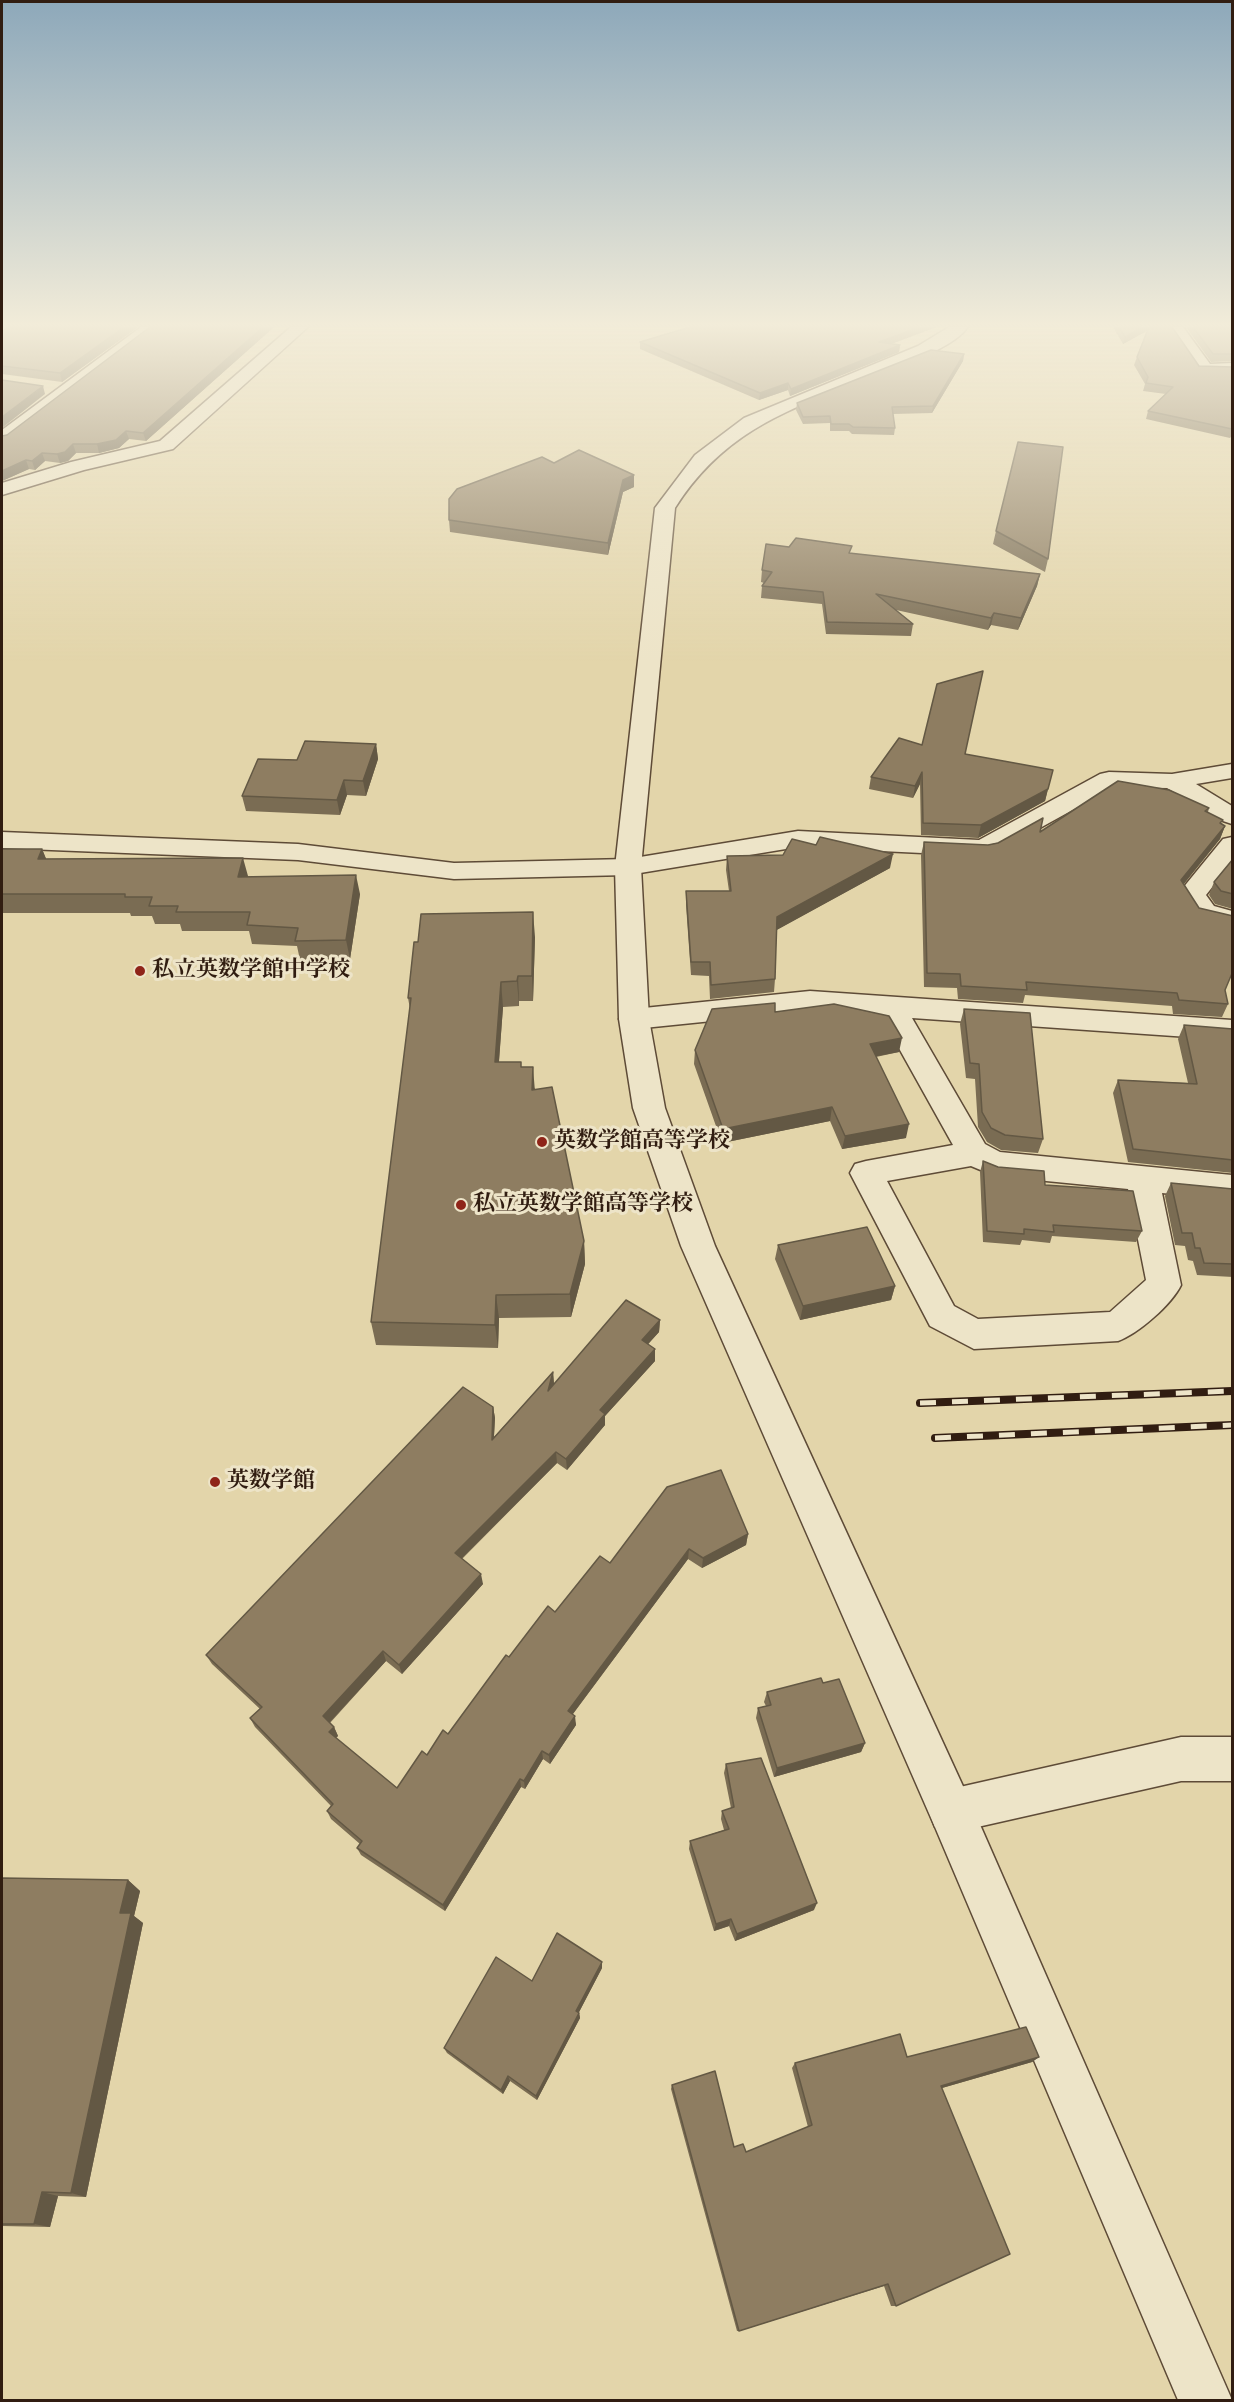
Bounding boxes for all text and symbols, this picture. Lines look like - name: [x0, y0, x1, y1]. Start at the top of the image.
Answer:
- place label: 私立英数学館中学校: [152, 958, 350, 984]
- marker: 私立英数学館中学校: [133, 964, 147, 978]
- place label: 英数学館高等学校: [554, 1129, 730, 1155]
- marker: 英数学館高等学校: [535, 1135, 549, 1149]
- place label: 私立英数学館高等学校: [473, 1192, 693, 1218]
- marker: 私立英数学館高等学校: [454, 1198, 468, 1212]
- place label: 英数学館: [227, 1469, 315, 1495]
- marker: 英数学館: [208, 1475, 222, 1489]

